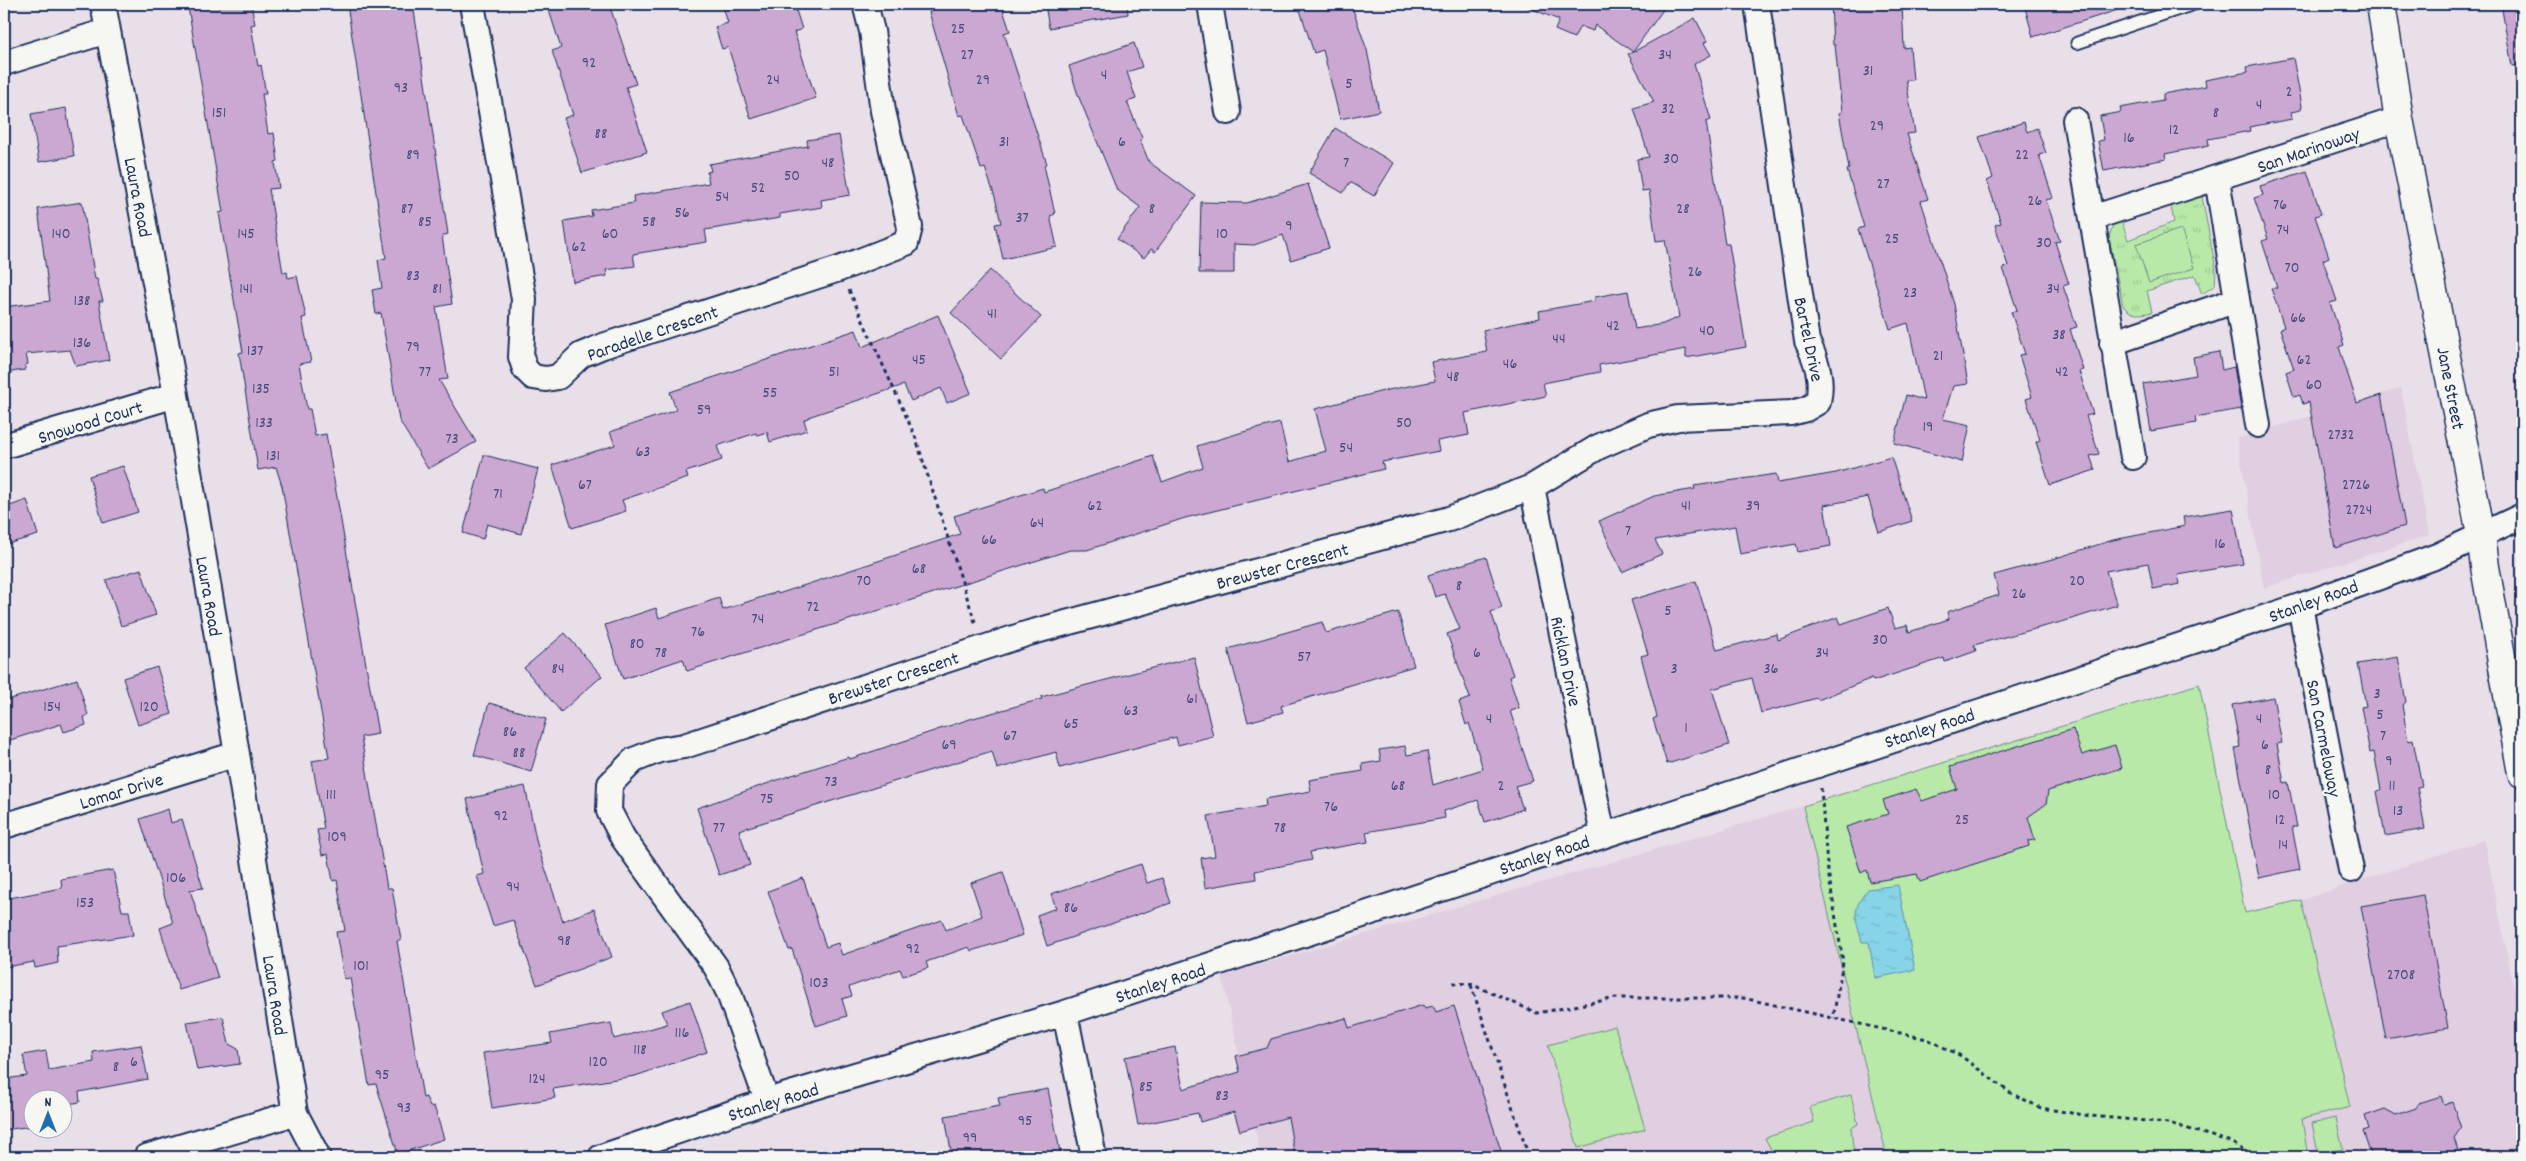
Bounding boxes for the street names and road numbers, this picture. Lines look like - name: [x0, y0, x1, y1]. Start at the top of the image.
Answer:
- street label: San Marinoway: [2254, 122, 2364, 183]
- street label: Laura Road: [115, 155, 157, 240]
- street label: Bartel Drive: [1784, 295, 1829, 385]
- street label: Paradelle Crescent: [584, 300, 722, 370]
- street label: Jane Street: [2427, 345, 2470, 432]
- street label: Snowood Court: [35, 396, 147, 453]
- street label: Brewster Crescent: [1214, 538, 1352, 599]
- street label: Laura Road: [186, 555, 227, 639]
- street label: Stanley Road: [2266, 575, 2363, 632]
- street label: Ricklan Drive: [1541, 614, 1586, 709]
- street label: Brewster Crescent: [825, 646, 963, 714]
- street label: San Carmeloway: [2297, 678, 2346, 800]
- street label: Stanley Road: [1881, 703, 1979, 758]
- street label: Lomar Drive: [77, 768, 167, 819]
- street label: Stanley Road: [1496, 830, 1594, 885]
- street label: Laura Road: [253, 954, 292, 1038]
- street label: Stanley Road: [1112, 958, 1210, 1013]
- street label: Stanley Road: [725, 1078, 823, 1131]

